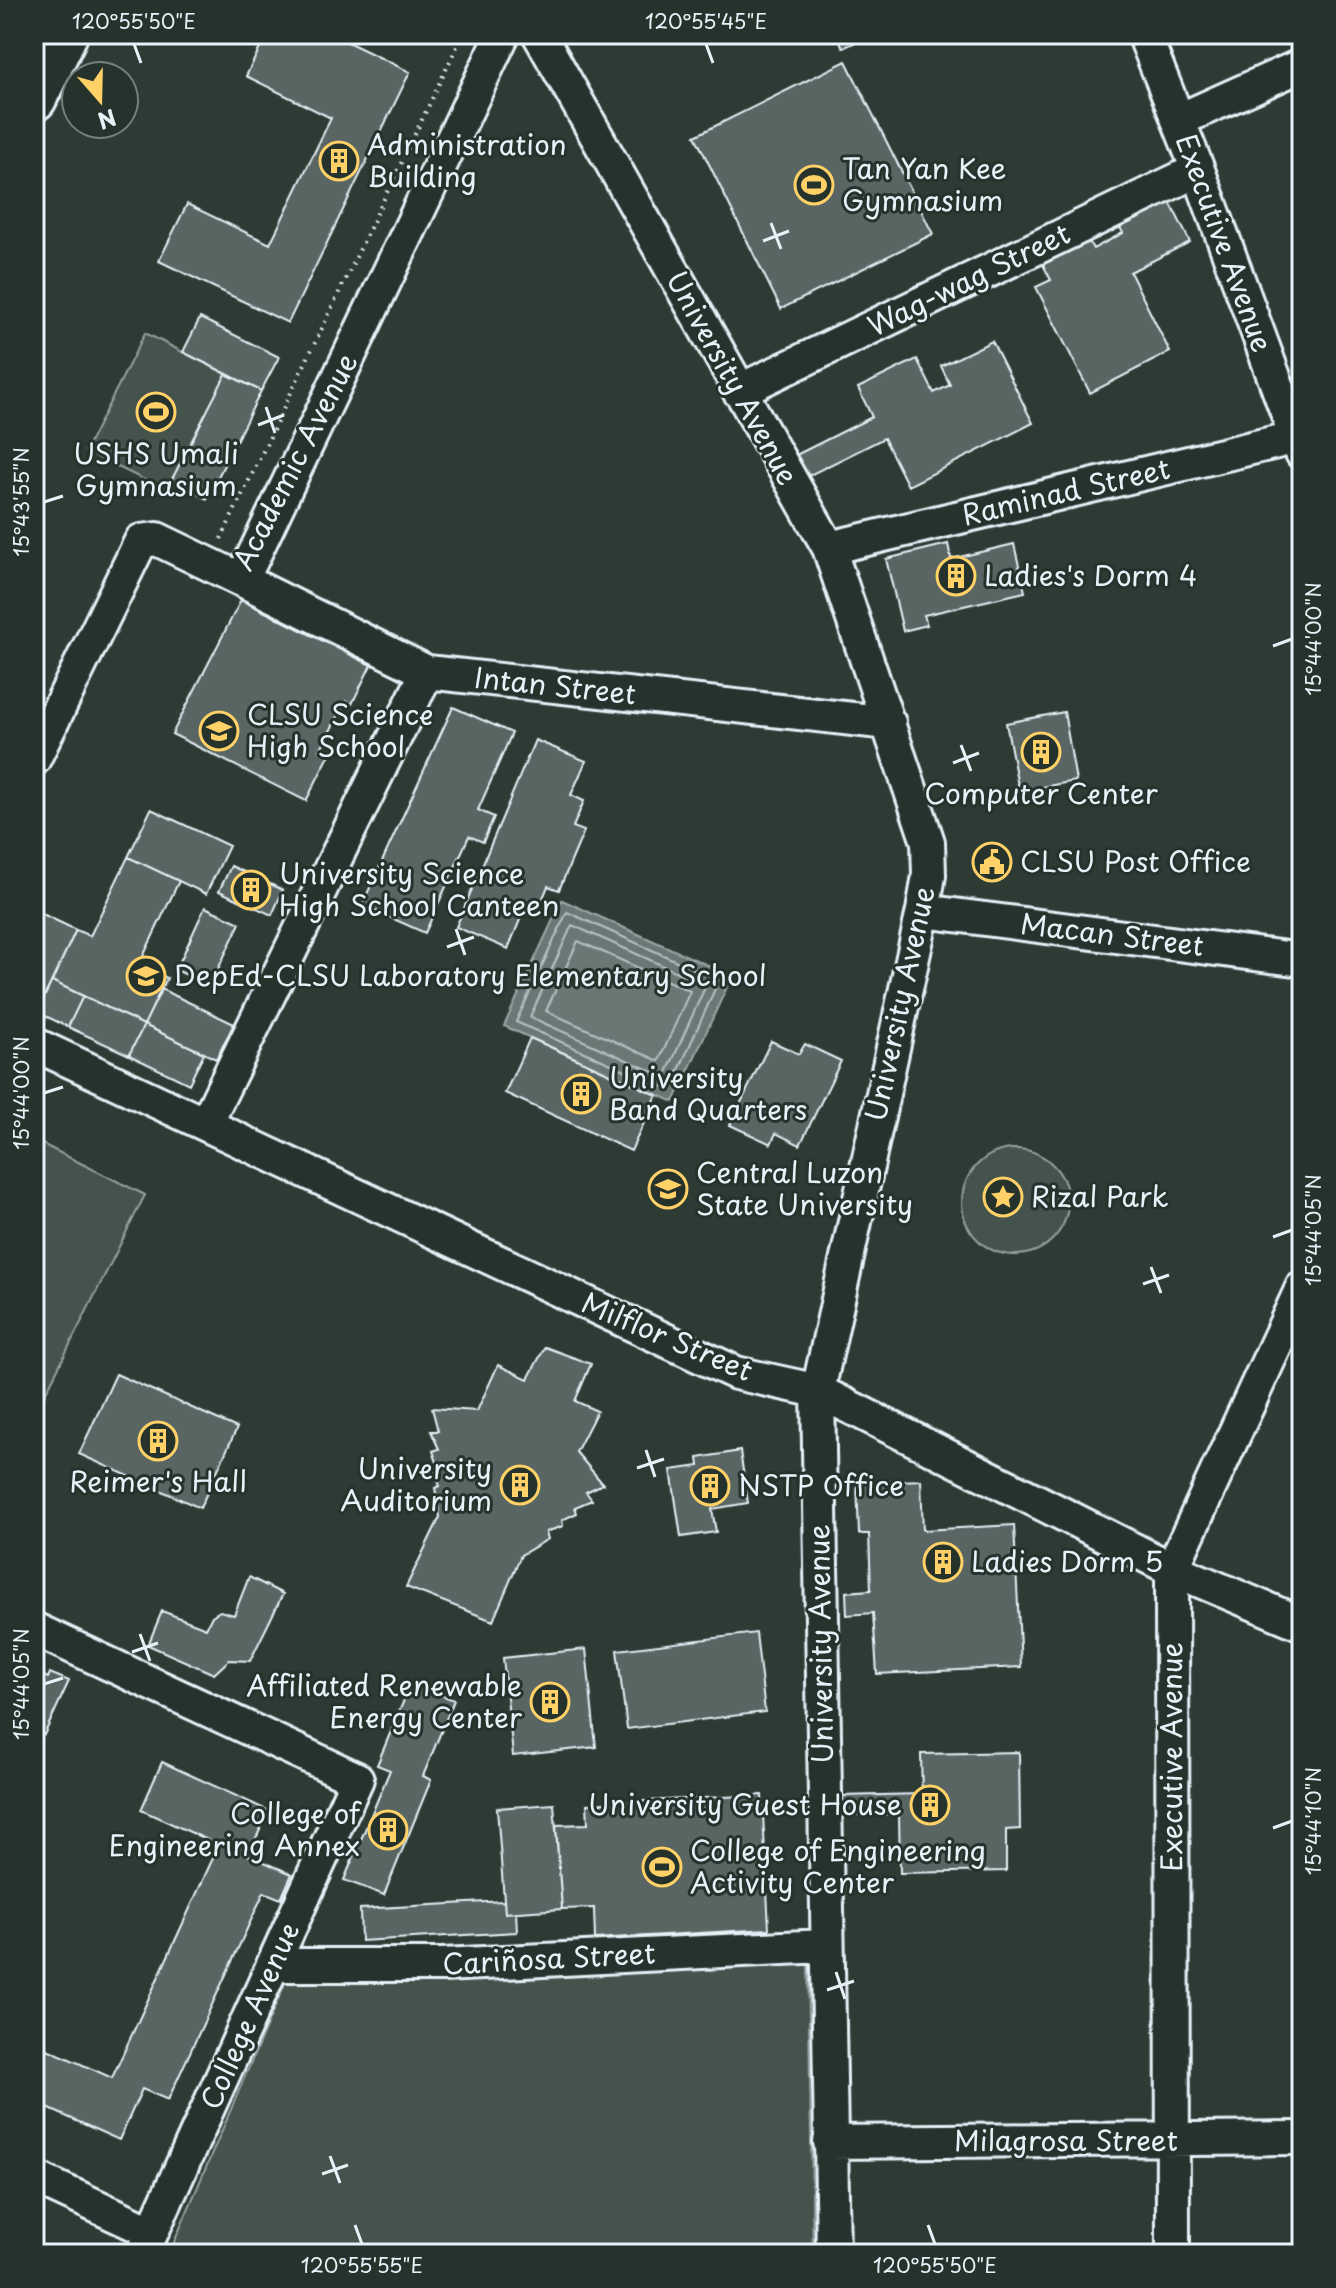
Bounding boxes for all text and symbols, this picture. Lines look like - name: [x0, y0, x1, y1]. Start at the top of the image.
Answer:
- text: 120°55'50"E: [72, 6, 196, 36]
- text: 120°55'45"E: [645, 6, 767, 36]
- north arrow: [60, 60, 140, 140]
- text: N: [94, 102, 121, 139]
- place label: Administration Building: [367, 122, 567, 197]
- street label: Executive Avenue: [1166, 127, 1285, 358]
- building icon: Administration Building: [318, 140, 360, 182]
- place label: Tan Yan Kee Gymnasium: [842, 146, 1006, 221]
- sports icon: Tan Yan Kee Gymnasium: [793, 164, 835, 206]
- street label: Wag-wag Street: [860, 211, 1077, 346]
- street label: University Avenue: [657, 262, 810, 492]
- street label: Academic Avenue: [220, 345, 367, 577]
- sports icon: USHS Umali Gymnasium: [135, 391, 177, 433]
- place label: USHS Umali Gymnasium: [73, 431, 239, 506]
- street label: Raminad Street: [957, 446, 1174, 535]
- text: 15°43'55"N: [6, 447, 36, 557]
- place label: Ladies's Dorm 4: [984, 553, 1197, 596]
- building icon: Ladies's Dorm 4: [935, 555, 977, 597]
- text: 15°44'00"N: [1298, 582, 1328, 696]
- street label: Intan Street: [472, 655, 638, 714]
- place label: CLSU Science High School: [247, 692, 433, 767]
- school or university icon: CLSU Science High School: [198, 710, 240, 752]
- building icon: Computer Center: [1020, 731, 1062, 773]
- place label: Computer Center: [924, 771, 1158, 814]
- place label: CLSU Post Office: [1020, 839, 1251, 882]
- public building icon: CLSU Post Office: [971, 841, 1013, 883]
- place label: University Science High School Canteen: [279, 851, 559, 926]
- building icon: University Science High School Canteen: [230, 869, 272, 911]
- street label: University Avenue: [853, 882, 944, 1125]
- street label: Macan Street: [1018, 901, 1206, 966]
- place label: DepEd-CLSU Laboratory Elementary School: [174, 953, 767, 996]
- school or university icon: DepEd-CLSU Laboratory Elementary School: [125, 955, 167, 997]
- text: 15°44'00"N: [6, 1036, 36, 1150]
- place label: University Band Quarters: [609, 1055, 807, 1130]
- building icon: University Band Quarters: [560, 1073, 602, 1115]
- place label: Central Luzon State University: [696, 1150, 913, 1225]
- school or university icon: Central Luzon State University: [647, 1168, 689, 1210]
- place label: Rizal Park: [1031, 1174, 1168, 1217]
- text: 15°44'05"N: [1298, 1174, 1328, 1286]
- place icon: Rizal Park: [982, 1176, 1024, 1218]
- street label: Milflor Street: [575, 1280, 760, 1391]
- building icon: Reimer's Hall: [137, 1420, 179, 1462]
- place label: University Auditorium: [340, 1446, 492, 1521]
- place label: Reimer's Hall: [69, 1459, 247, 1502]
- place label: NSTP Office: [738, 1463, 904, 1506]
- building icon: University Auditorium: [499, 1464, 541, 1506]
- building icon: NSTP Office: [689, 1465, 731, 1507]
- street label: University Avenue: [796, 1524, 843, 1764]
- place label: Ladies Dorm 5: [971, 1539, 1163, 1582]
- building icon: Ladies Dorm 5: [922, 1541, 964, 1583]
- text: 15°44'05"N: [6, 1628, 36, 1740]
- street label: Executive Avenue: [1149, 1642, 1192, 1872]
- place label: Affiliated Renewable Energy Center: [246, 1663, 522, 1738]
- building icon: Affiliated Renewable Energy Center: [529, 1681, 571, 1723]
- text: 15°44'10"N: [1298, 1767, 1328, 1875]
- place label: University Guest House: [588, 1782, 902, 1825]
- building icon: University Guest House: [909, 1784, 951, 1826]
- place label: College of Engineering Annex: [108, 1791, 362, 1866]
- building icon: College of Engineering Annex: [367, 1809, 409, 1851]
- place label: College of Engineering Activity Center: [690, 1828, 986, 1903]
- sports icon: College of Engineering Activity Center: [641, 1846, 683, 1888]
- street label: College Avenue: [188, 1915, 309, 2116]
- street label: Cariñosa Street: [441, 1930, 657, 1985]
- street label: Milagrosa Street: [954, 2118, 1178, 2161]
- text: 120°55'55"E: [301, 2250, 423, 2280]
- text: 120°55'50"E: [873, 2250, 997, 2280]

